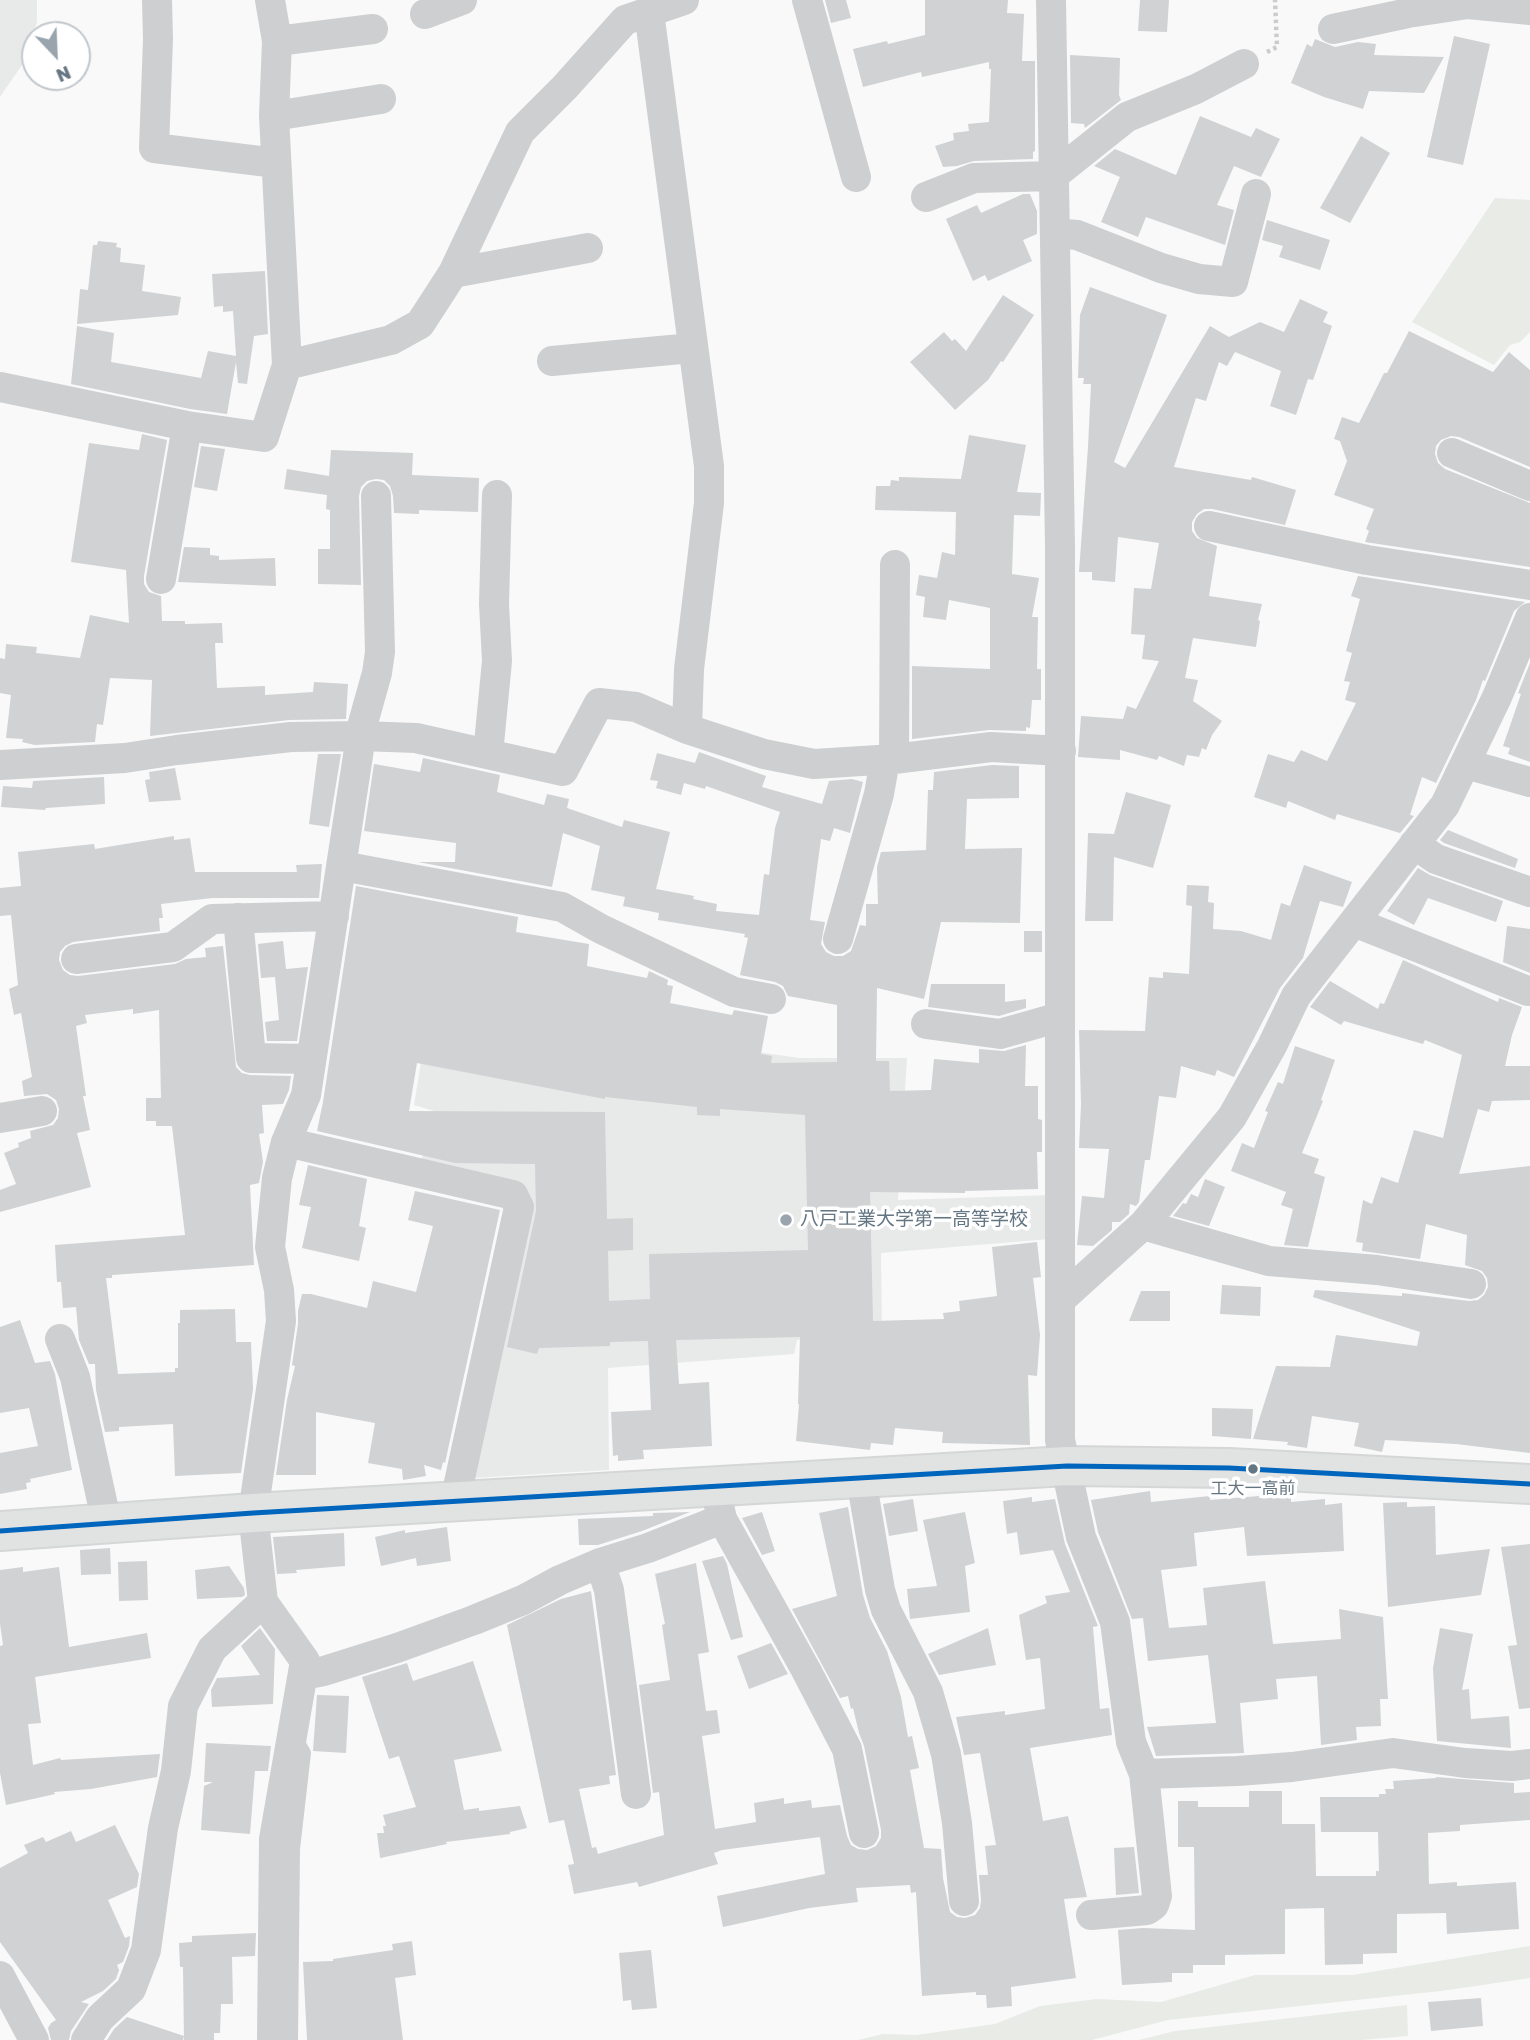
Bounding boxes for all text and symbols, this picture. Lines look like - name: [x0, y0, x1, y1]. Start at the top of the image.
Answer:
- north arrow: [21, 21, 91, 91]
- text: N: [53, 61, 74, 87]
- place label: 八戸工業大学第一高等学校: [800, 1209, 1028, 1231]
- marker: 八戸工業大学第一高等学校: [778, 1212, 794, 1228]
- marker: 工大一高前: [1246, 1462, 1260, 1476]
- place label: 工大一高前: [1211, 1479, 1295, 1499]

